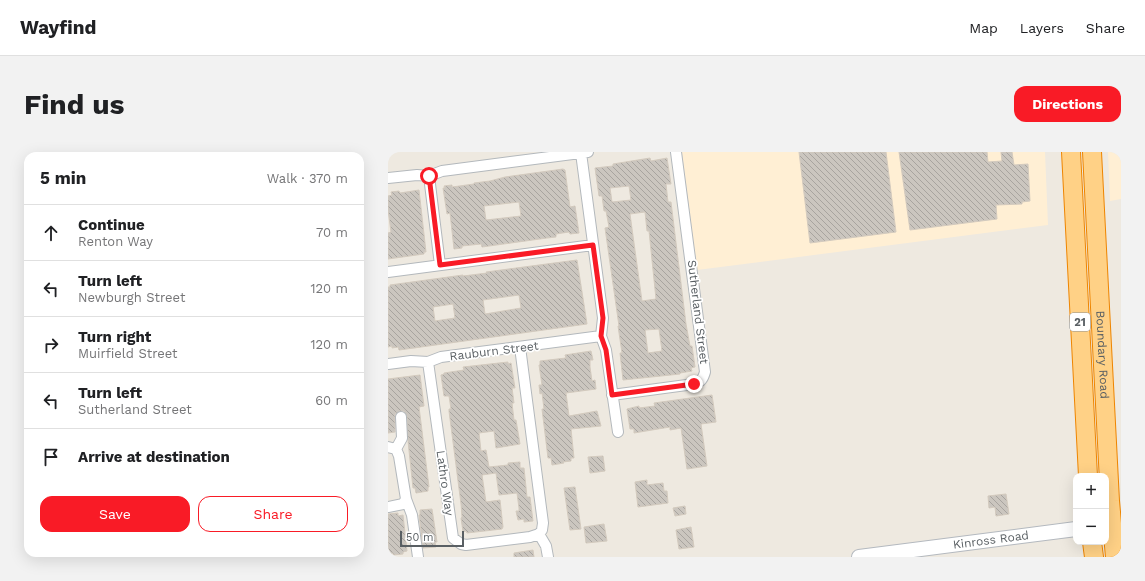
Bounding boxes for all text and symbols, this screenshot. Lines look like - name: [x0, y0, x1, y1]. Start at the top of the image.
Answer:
- text: Wayfind: [20, 16, 96, 39]
- text: Map: [969, 20, 998, 36]
- text: Layers: [1020, 20, 1064, 36]
- text: Share: [1086, 20, 1125, 36]
- button: Directions: [1014, 86, 1121, 122]
- text: Find us: [24, 88, 124, 121]
- route start: [420, 167, 438, 185]
- text: 5 min: [40, 168, 86, 188]
- text: Walk · 370 m: [267, 171, 348, 186]
- text: Continue: [78, 216, 145, 234]
- icon: ahead: [40, 222, 62, 244]
- text: 70 m: [316, 225, 348, 240]
- text: Renton Way: [78, 234, 153, 249]
- street label: Sutherland Street: [685, 259, 711, 365]
- text: Turn left: [78, 272, 142, 290]
- icon: left: [40, 278, 62, 300]
- text: 120 m: [310, 281, 348, 296]
- text: Newburgh Street: [78, 290, 185, 305]
- street label: Boundary Road: [1093, 310, 1112, 399]
- road number: 21: [1070, 313, 1090, 331]
- text: Turn right: [78, 328, 151, 346]
- icon: right: [40, 334, 62, 356]
- text: 120 m: [310, 337, 348, 352]
- street label: Rauburn Street: [449, 339, 539, 363]
- text: Muirfield Street: [78, 346, 178, 361]
- route end: [685, 375, 703, 393]
- text: Turn left: [78, 384, 142, 402]
- icon: left: [40, 390, 62, 412]
- text: 60 m: [315, 393, 348, 408]
- text: Sutherland Street: [78, 402, 192, 417]
- icon: arrive: [40, 446, 62, 468]
- text: Arrive at destination: [78, 448, 230, 466]
- street label: Lathro Way: [434, 450, 457, 517]
- map controls: [1073, 473, 1109, 545]
- button: +: [1073, 473, 1109, 509]
- button: Save: [40, 496, 190, 532]
- button: Share: [198, 496, 348, 532]
- button: −: [1073, 509, 1109, 545]
- street label: Kinross Road: [952, 528, 1030, 552]
- scale bar: [400, 529, 464, 548]
- text: 50 m: [406, 531, 433, 544]

